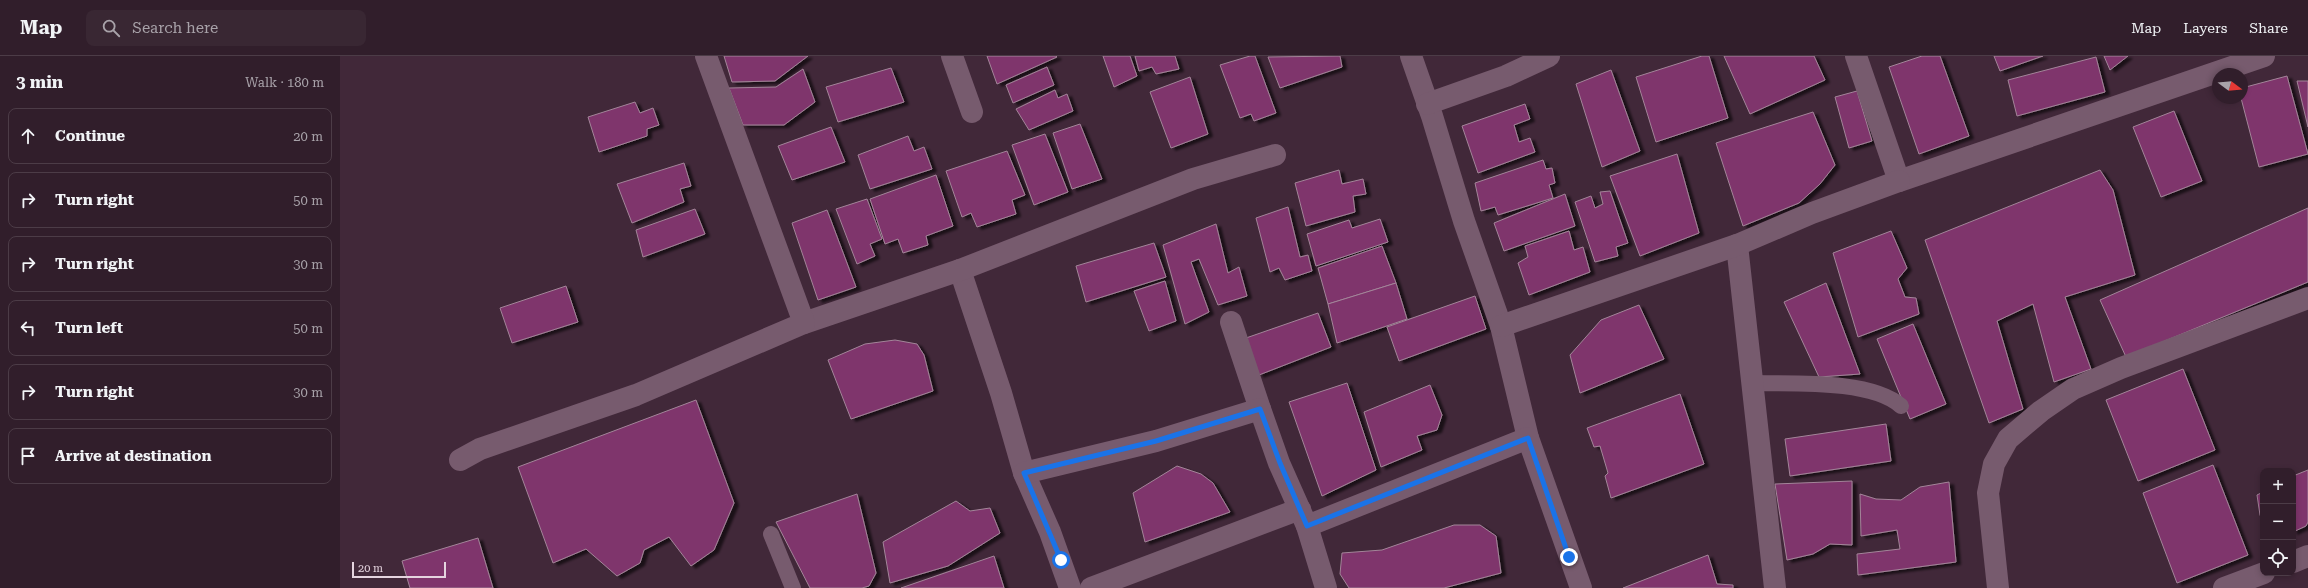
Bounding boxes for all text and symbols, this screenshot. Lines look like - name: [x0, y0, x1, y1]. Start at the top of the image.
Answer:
- search box: [86, 10, 366, 46]
- text: Map: [20, 16, 62, 39]
- icon: search: [100, 17, 122, 39]
- text: Search here: [132, 19, 218, 37]
- text: Map: [2131, 20, 2161, 36]
- text: Layers: [2183, 20, 2227, 36]
- text: Share: [2249, 20, 2288, 36]
- north arrow: [2212, 68, 2248, 104]
- text: 3 min: [16, 72, 63, 92]
- text: Walk · 180 m: [245, 75, 324, 90]
- icon: ahead: [17, 125, 39, 147]
- text: Continue: [55, 127, 125, 145]
- text: 20 m: [293, 129, 323, 144]
- icon: right: [17, 189, 39, 211]
- text: Turn right: [55, 191, 134, 209]
- text: 50 m: [293, 193, 323, 208]
- icon: right: [17, 253, 39, 275]
- text: Turn right: [55, 255, 134, 273]
- text: 30 m: [293, 257, 323, 272]
- icon: left: [17, 317, 39, 339]
- text: Turn left: [55, 319, 123, 337]
- text: 50 m: [293, 321, 323, 336]
- icon: right: [17, 381, 39, 403]
- text: Turn right: [55, 383, 134, 401]
- text: 30 m: [293, 385, 323, 400]
- icon: arrive: [17, 445, 39, 467]
- text: Arrive at destination: [55, 447, 211, 465]
- map controls: [2260, 468, 2296, 576]
- button: +: [2260, 468, 2296, 504]
- button: −: [2260, 504, 2296, 540]
- button: locate: [2260, 540, 2296, 576]
- route end: [1560, 548, 1578, 566]
- route start: [1052, 551, 1070, 569]
- scale bar: [352, 560, 446, 579]
- text: 20 m: [358, 562, 383, 575]

